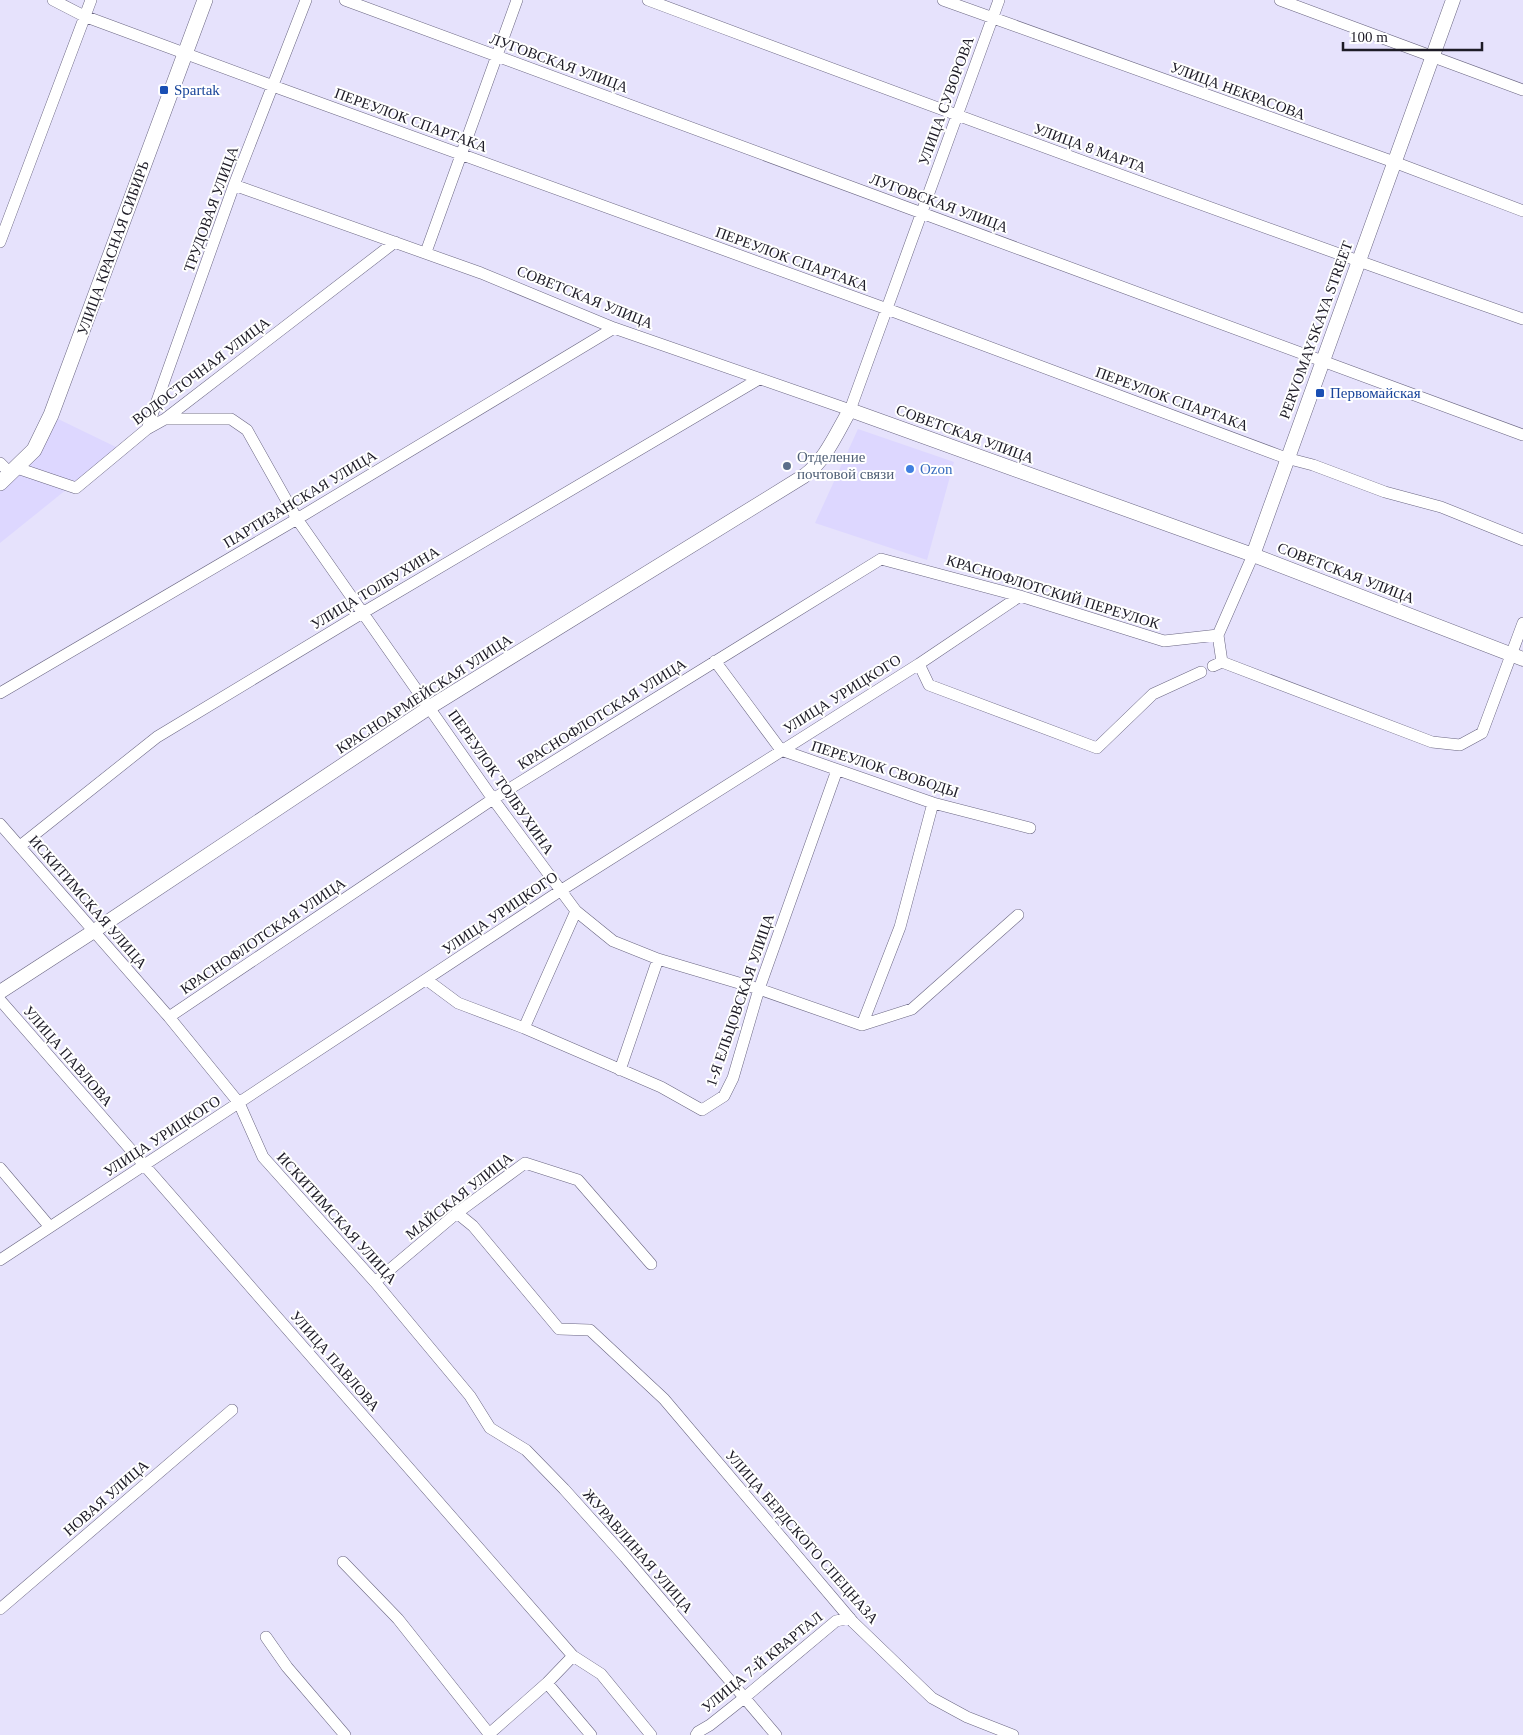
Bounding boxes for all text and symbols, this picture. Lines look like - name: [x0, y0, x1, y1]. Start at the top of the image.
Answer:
- scale bar: [1343, 20, 1482, 52]
- text: 100 m: [1350, 29, 1388, 45]
- street label: ЛУГОВСКАЯ УЛИЦА: [488, 30, 631, 96]
- street label: УЛИЦА СУВОРОВА: [915, 34, 977, 168]
- street label: УЛИЦА НЕКРАСОВА: [1168, 59, 1308, 123]
- place label: Spartak: [174, 82, 220, 98]
- marker: Spartak: [158, 84, 170, 96]
- street label: ПЕРЕУЛОК СПАРТАКА: [332, 85, 490, 155]
- street label: УЛИЦА 8 МАРТА: [1032, 120, 1149, 176]
- street label: ТРУДОВАЯ УЛИЦА: [181, 144, 241, 274]
- street label: УЛИЦА КРАСНАЯ СИБИРЬ: [74, 158, 152, 337]
- street label: ЛУГОВСКАЯ УЛИЦА: [868, 170, 1011, 236]
- street label: ПЕРЕУЛОК СПАРТАКА: [713, 224, 871, 294]
- street label: PERVOMAYSKAYA STREET: [1276, 239, 1356, 421]
- street label: СОВЕТСКАЯ УЛИЦА: [515, 262, 656, 332]
- street label: ВОДОСТОЧНАЯ УЛИЦА: [129, 314, 273, 428]
- street label: ПЕРЕУЛОК СПАРТАКА: [1093, 364, 1251, 434]
- place label: Первомайская: [1330, 385, 1421, 401]
- marker: Первомайская: [1314, 387, 1326, 399]
- street label: СОВЕТСКАЯ УЛИЦА: [894, 402, 1036, 466]
- street label: ПАРТИЗАНСКАЯ УЛИЦА: [221, 447, 380, 551]
- place label: Отделение почтовой связи: [797, 449, 894, 482]
- marker: Отделение почтовой связи: [781, 460, 793, 472]
- place label: Ozon: [920, 461, 953, 477]
- marker: Ozon: [904, 463, 916, 475]
- street label: СОВЕТСКАЯ УЛИЦА: [1275, 539, 1417, 607]
- street label: УЛИЦА ТОЛБУХИНА: [308, 543, 442, 633]
- street label: КРАСНОФЛОТСКИЙ ПЕРЕУЛОК: [944, 552, 1162, 632]
- street label: КРАСНОАРМЕЙСКАЯ УЛИЦА: [333, 631, 515, 757]
- street label: УЛИЦА УРИЦКОГО: [780, 651, 904, 737]
- street label: КРАСНОФЛОТСКАЯ УЛИЦА: [515, 655, 689, 773]
- street label: ПЕРЕУЛОК ТОЛБУХИНА: [445, 707, 557, 857]
- street label: ПЕРЕУЛОК СВОБОДЫ: [809, 738, 961, 800]
- street label: ИСКИТИМСКАЯ УЛИЦА: [26, 832, 150, 972]
- street label: УЛИЦА УРИЦКОГО: [439, 868, 561, 958]
- street label: КРАСНОФЛОТСКАЯ УЛИЦА: [178, 875, 349, 997]
- street label: 1-Я ЕЛЬЦОВСКАЯ УЛИЦА: [703, 911, 777, 1088]
- street label: УЛИЦА ПАВЛОВА: [20, 1003, 116, 1109]
- street label: УЛИЦА УРИЦКОГО: [101, 1092, 223, 1180]
- street label: ИСКИТИМСКАЯ УЛИЦА: [274, 1149, 400, 1287]
- street label: МАЙСКАЯ УЛИЦА: [402, 1149, 516, 1243]
- street label: УЛИЦА ПАВЛОВА: [287, 1308, 383, 1414]
- street label: УЛИЦА БЕРДСКОГО СПЕЦНАЗА: [722, 1447, 882, 1627]
- street label: НОВАЯ УЛИЦА: [60, 1457, 152, 1539]
- street label: ЖУРАВЛИНАЯ УЛИЦА: [580, 1486, 696, 1616]
- street label: УЛИЦА 7-Й КВАРТАЛ: [699, 1608, 825, 1716]

